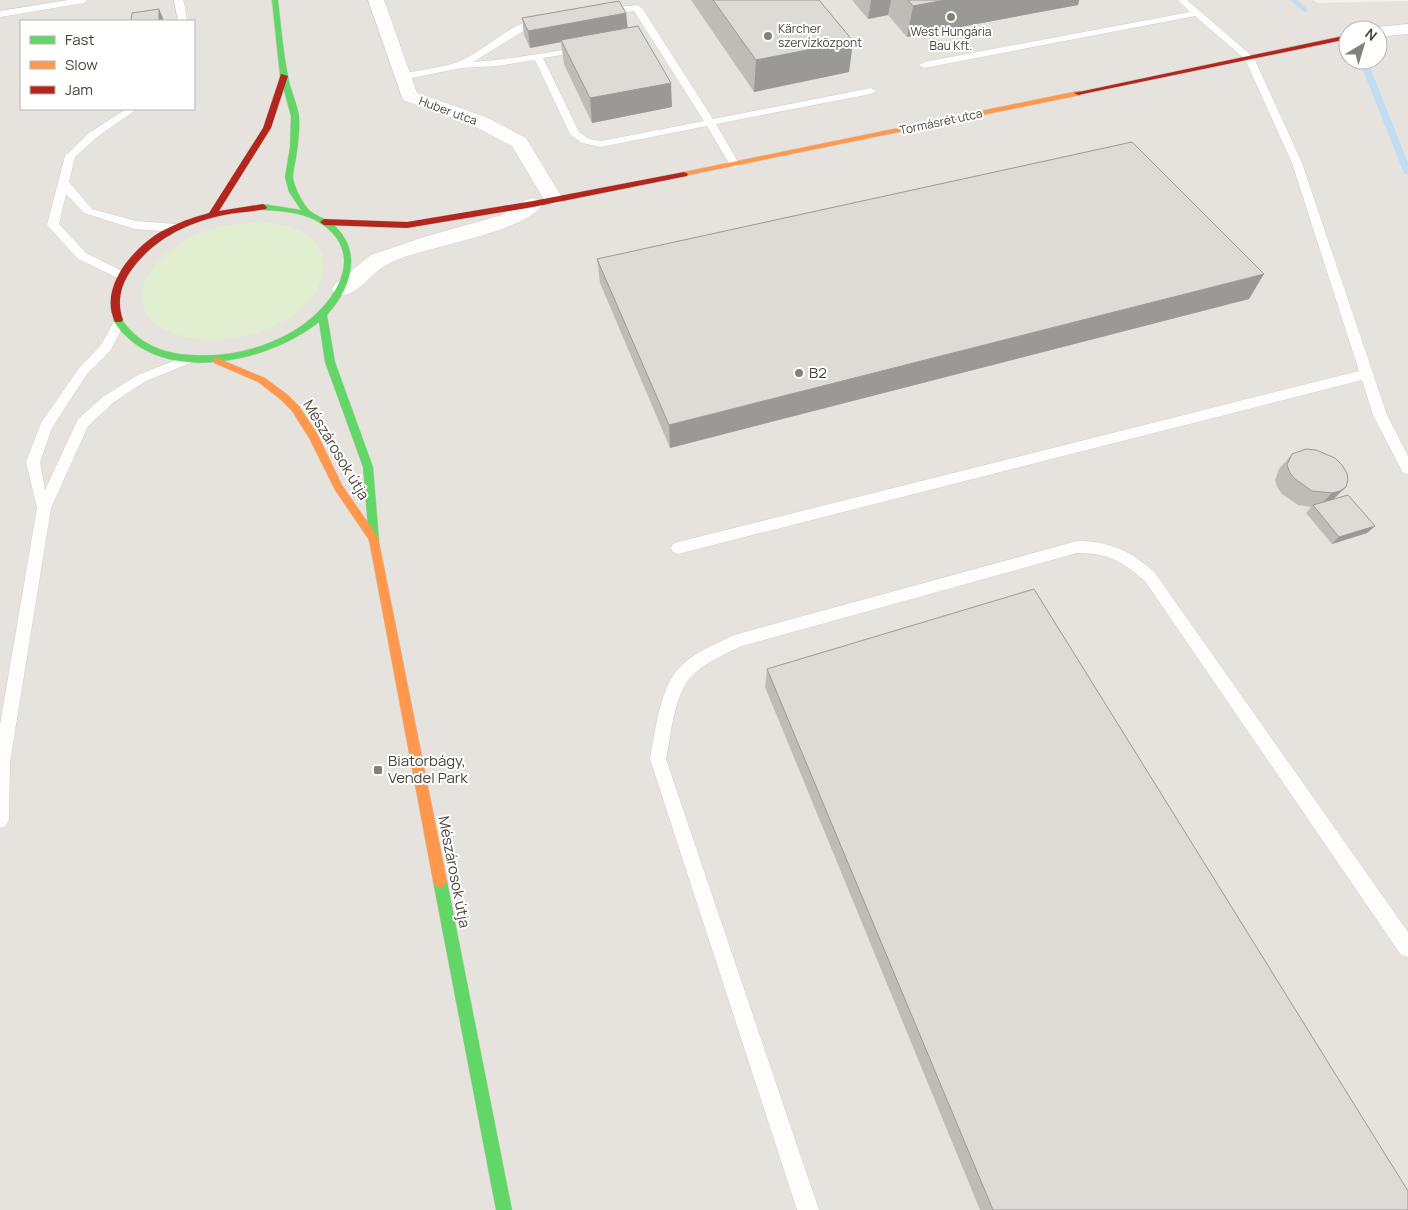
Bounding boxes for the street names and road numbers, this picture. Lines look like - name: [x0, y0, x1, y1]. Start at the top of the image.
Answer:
- street label: Huber utca: [417, 92, 480, 129]
- street label: Tormásrét utca: [898, 104, 984, 139]
- street label: Mészárosok útja: [298, 396, 375, 504]
- street label: Mészárosok útja: [433, 814, 476, 930]

